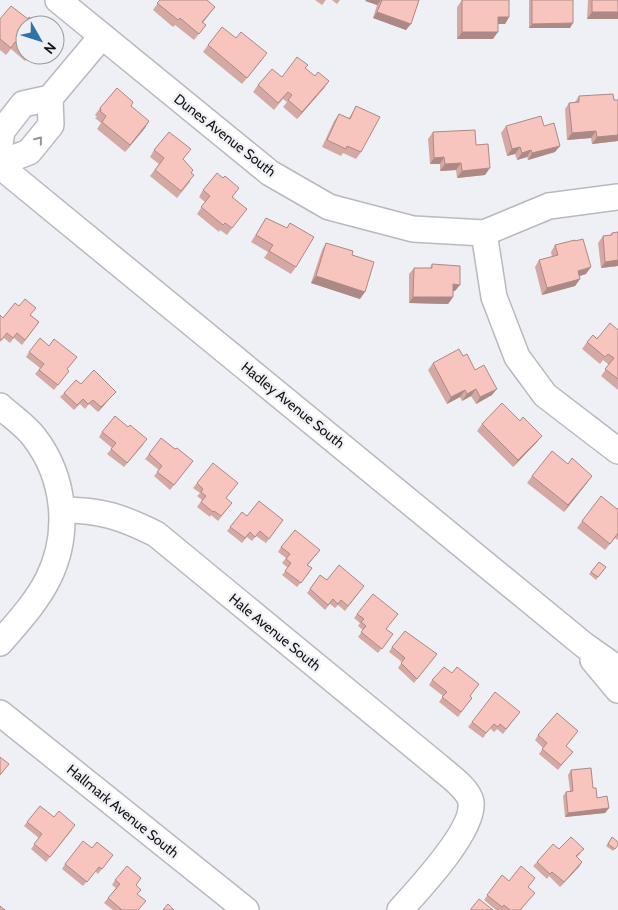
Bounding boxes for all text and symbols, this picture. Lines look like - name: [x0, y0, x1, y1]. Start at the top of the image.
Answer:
- north arrow: [15, 15, 65, 65]
- text: N: [40, 39, 60, 58]
- street label: Dunes Avenue South: [170, 90, 280, 180]
- one-way arrow: [33, 136, 42, 145]
- street label: Hadley Avenue South: [238, 358, 348, 452]
- street label: Hale Avenue South: [225, 589, 325, 675]
- street label: Hallmark Avenue South: [63, 760, 183, 862]

